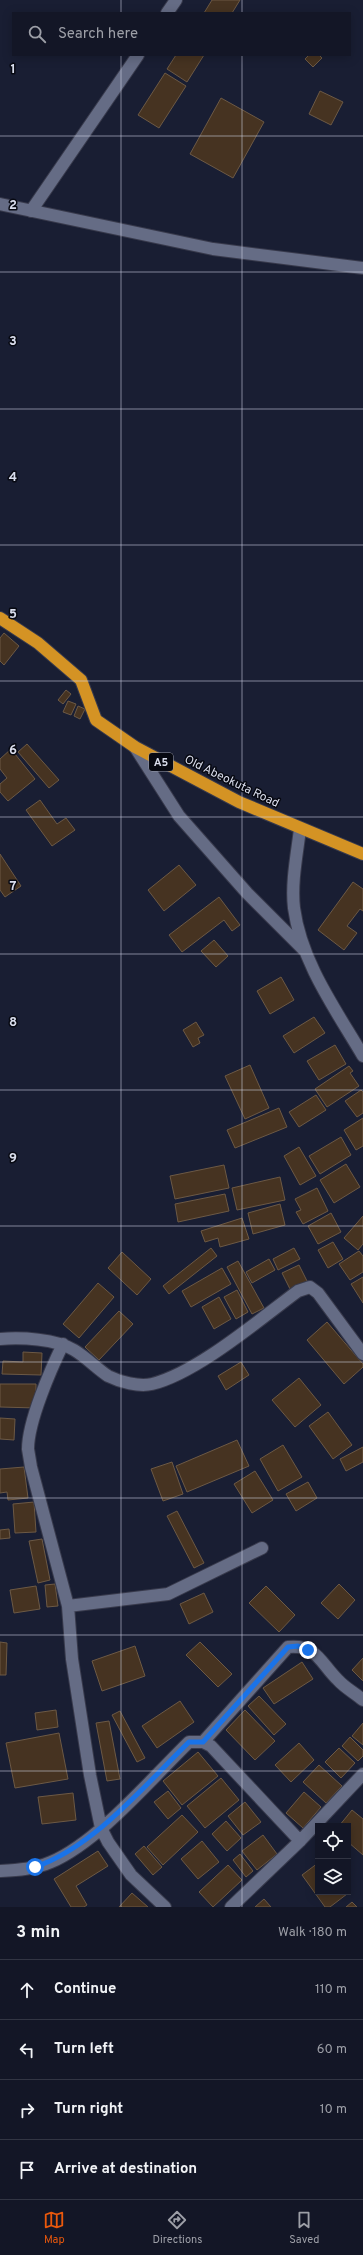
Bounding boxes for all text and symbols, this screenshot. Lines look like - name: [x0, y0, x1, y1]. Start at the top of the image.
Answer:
- search box: [12, 12, 351, 56]
- icon: search: [26, 23, 48, 45]
- text: Search here: [58, 25, 138, 44]
- text: 1: [10, 62, 16, 78]
- text: 2: [9, 198, 17, 214]
- text: 3: [9, 334, 17, 350]
- text: 4: [9, 470, 17, 486]
- text: 5: [9, 607, 17, 623]
- text: 6: [9, 743, 17, 759]
- street label: Old Abeokuta Road: [181, 752, 282, 812]
- road number: A5: [149, 753, 173, 771]
- text: 7: [10, 879, 17, 895]
- text: 8: [9, 1015, 17, 1031]
- text: 9: [9, 1151, 17, 1167]
- route end: [299, 1641, 317, 1659]
- map controls: [315, 1823, 351, 1895]
- button: locate: [315, 1823, 351, 1859]
- route start: [26, 1858, 44, 1876]
- button: layers: [315, 1859, 351, 1895]
- text: 3 min: [16, 1922, 60, 1944]
- text: Walk · 180 m: [278, 1925, 347, 1941]
- icon: ahead: [16, 1979, 38, 2001]
- text: Continue: [54, 1980, 116, 1999]
- text: 110 m: [315, 1982, 347, 1998]
- icon: left: [16, 2039, 38, 2061]
- text: Turn left: [54, 2040, 114, 2059]
- text: 60 m: [317, 2042, 347, 2058]
- icon: right: [16, 2099, 38, 2121]
- text: Turn right: [54, 2100, 123, 2119]
- text: 10 m: [320, 2102, 347, 2118]
- icon: arrive: [16, 2159, 38, 2181]
- text: Arrive at destination: [54, 2160, 197, 2179]
- tab: Map: [43, 2209, 65, 2247]
- tab: Directions: [152, 2209, 202, 2247]
- tab: Saved: [289, 2209, 320, 2247]

